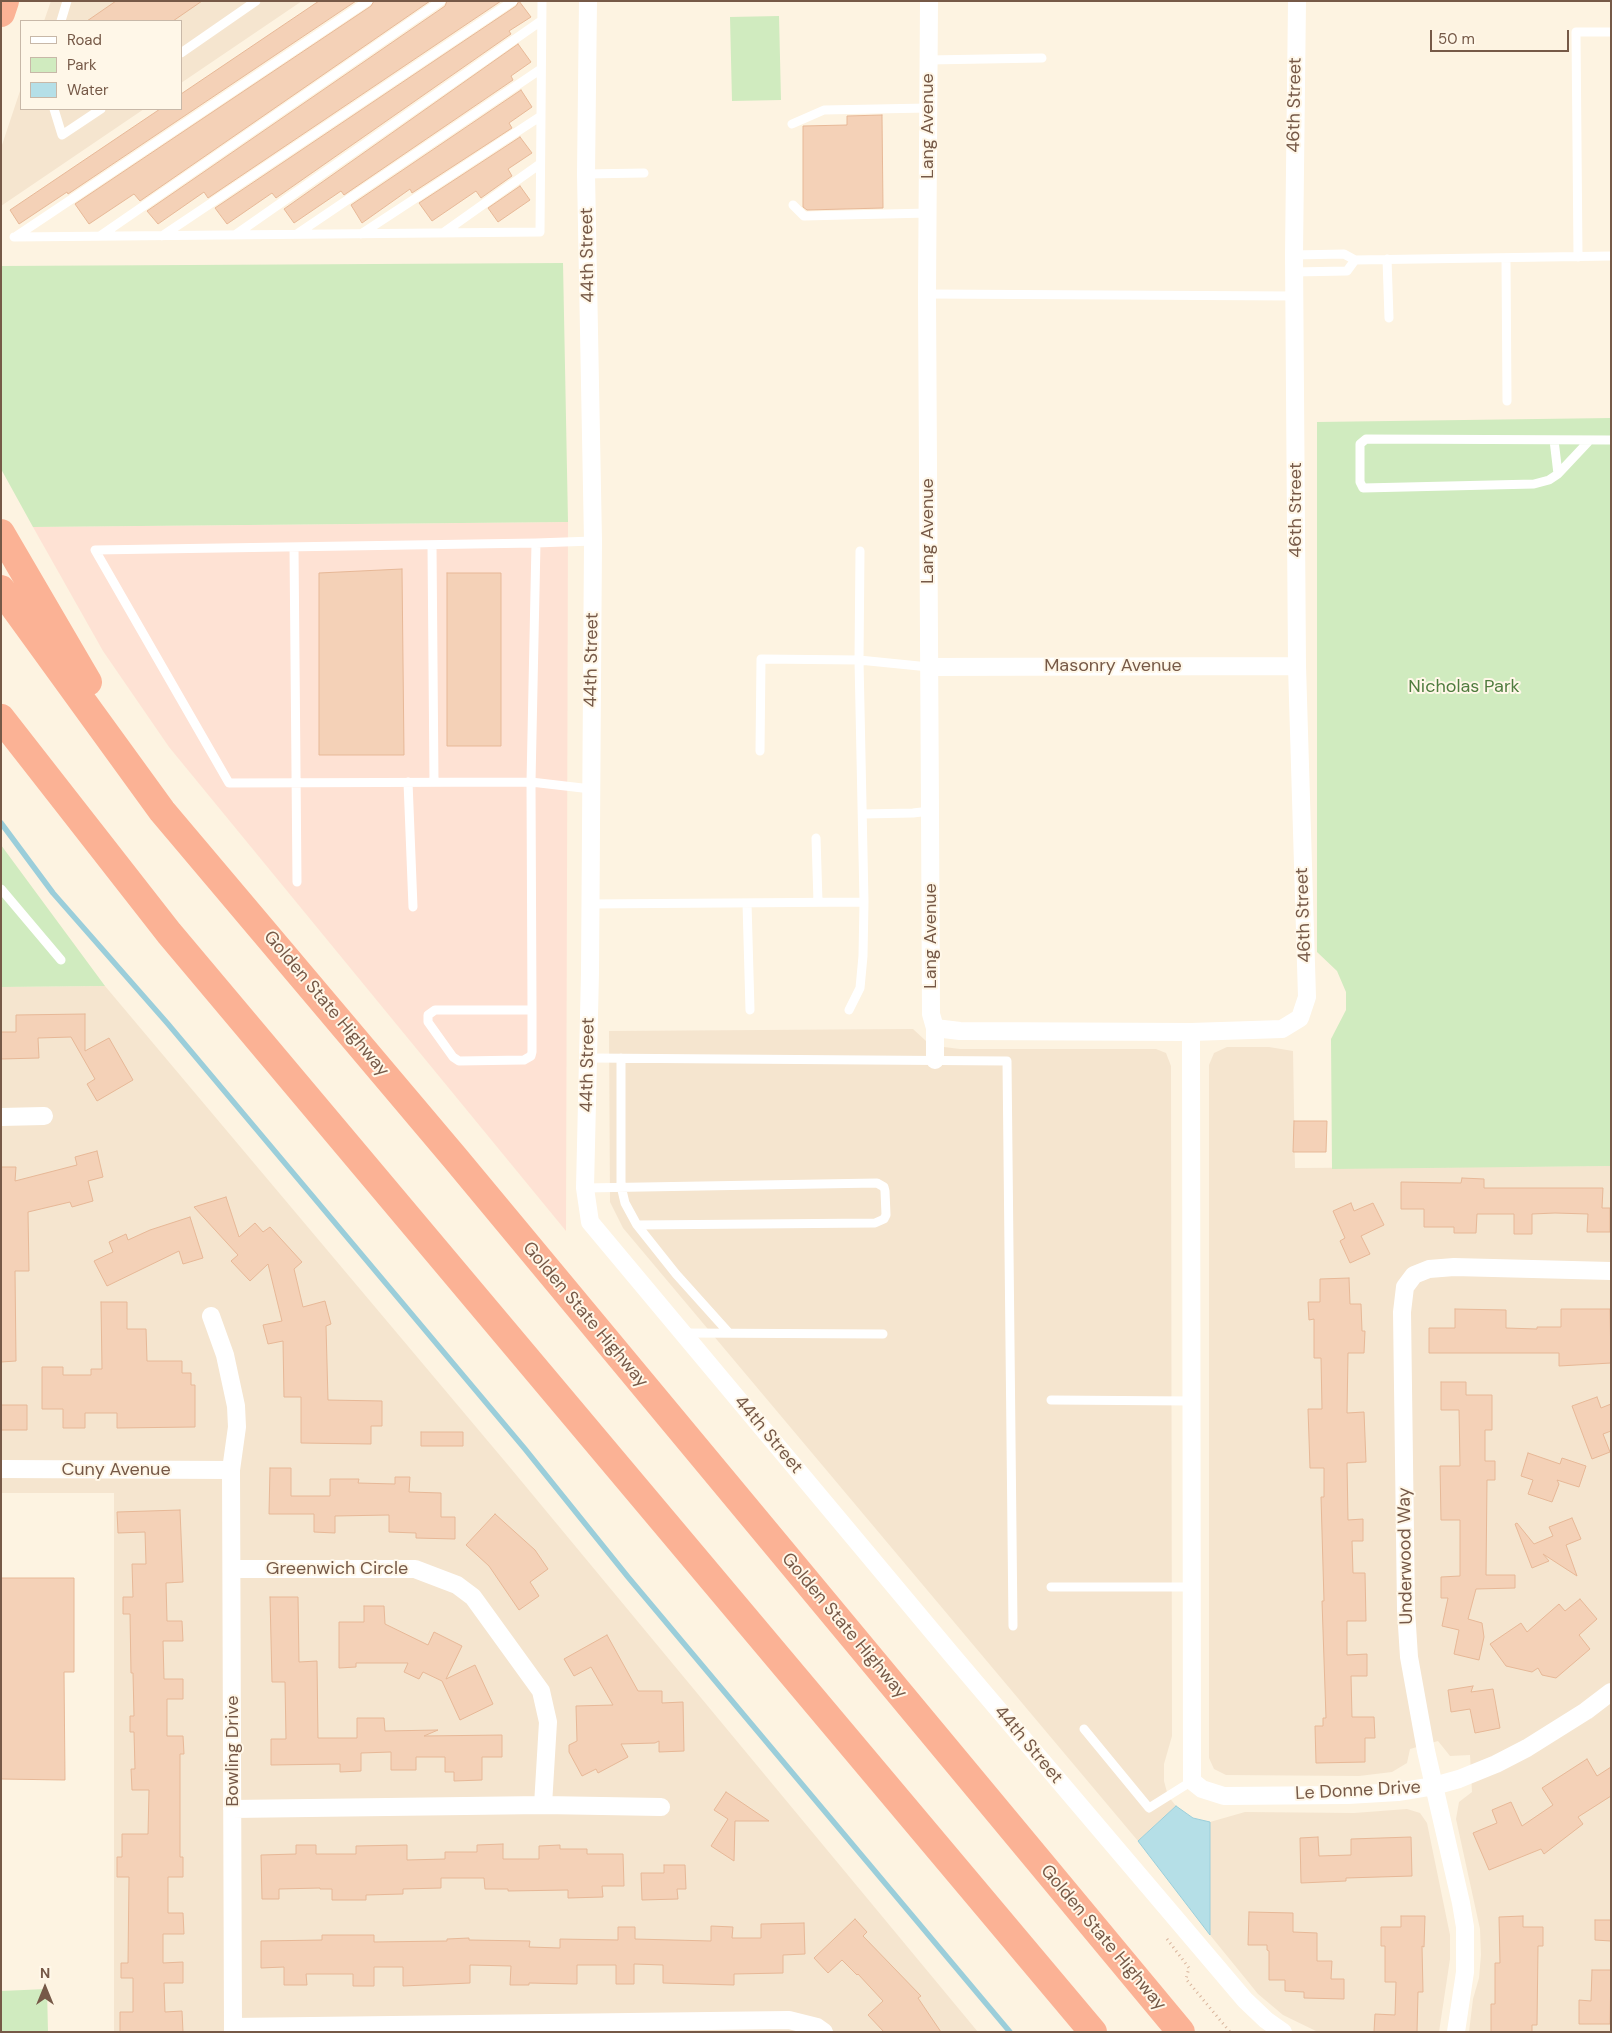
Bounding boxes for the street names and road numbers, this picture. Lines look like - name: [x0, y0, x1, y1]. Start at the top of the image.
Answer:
- street label: 46th Street: [1283, 57, 1307, 153]
- street label: Lang Avenue: [917, 73, 939, 179]
- street label: 44th Street: [576, 207, 600, 303]
- street label: 46th Street: [1285, 462, 1307, 558]
- street label: Lang Avenue: [917, 478, 939, 584]
- street label: 44th Street: [580, 612, 604, 708]
- street label: Masonry Avenue: [1044, 655, 1182, 677]
- street label: 46th Street: [1292, 867, 1316, 963]
- street label: Lang Avenue: [920, 883, 942, 989]
- street label: Golden State Highway: [259, 927, 393, 1081]
- street label: 44th Street: [576, 1017, 600, 1113]
- street label: Golden State Highway: [518, 1238, 652, 1392]
- street label: 44th Street: [729, 1392, 807, 1478]
- street label: Cuny Avenue: [61, 1459, 171, 1481]
- street label: Underwood Way: [1394, 1487, 1418, 1625]
- street label: Golden State Highway: [777, 1549, 911, 1703]
- street label: Greenwich Circle: [266, 1558, 408, 1580]
- street label: Bowling Drive: [222, 1695, 244, 1807]
- street label: 44th Street: [989, 1702, 1067, 1788]
- street label: Le Donne Drive: [1295, 1777, 1421, 1805]
- street label: Golden State Highway: [1036, 1861, 1170, 2015]

